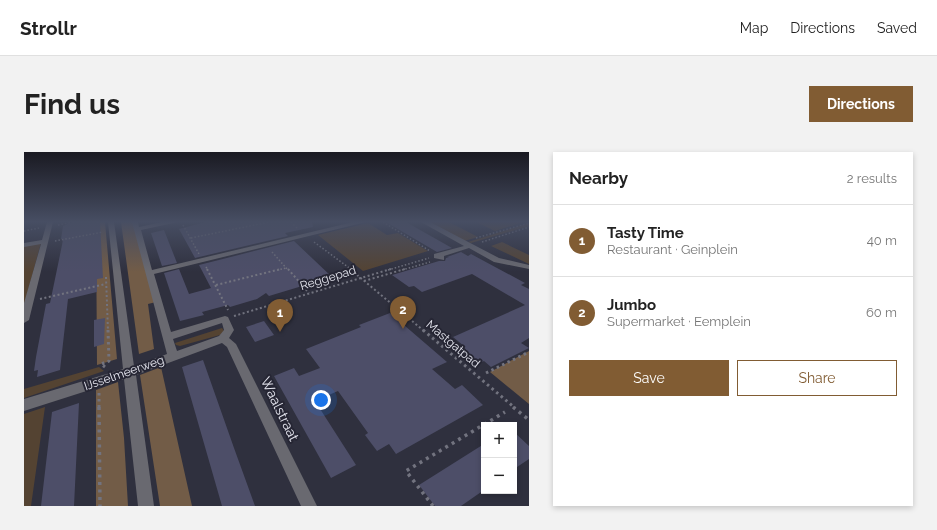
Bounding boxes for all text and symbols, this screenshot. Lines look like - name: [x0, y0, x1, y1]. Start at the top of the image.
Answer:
- text: Strollr: [20, 17, 77, 39]
- text: Map: [740, 20, 768, 36]
- text: Directions: [790, 20, 855, 36]
- text: Saved: [877, 20, 917, 36]
- button: Directions: [809, 86, 913, 122]
- text: Find us: [24, 88, 120, 121]
- text: Nearby: [569, 168, 628, 188]
- text: 2 results: [847, 171, 897, 186]
- text: Tasty Time: [607, 224, 684, 242]
- text: 1: [579, 233, 585, 248]
- text: 40 m: [867, 233, 897, 248]
- text: Restaurant · Geinplein: [607, 242, 738, 257]
- street label: Reggepad: [298, 263, 358, 293]
- pin: 2: [390, 296, 416, 329]
- text: Jumbo: [607, 296, 656, 314]
- pin: 1: [267, 299, 293, 332]
- text: 2: [578, 305, 586, 320]
- text: 60 m: [866, 305, 897, 320]
- text: Supermarket · Eemplein: [607, 314, 751, 329]
- street label: Mastgatpad: [423, 317, 483, 371]
- street label: IJsselmeerweg: [82, 353, 166, 393]
- button: Save: [569, 360, 729, 396]
- button: Share: [737, 360, 897, 396]
- street label: Waalstraat: [258, 374, 302, 444]
- your location: [311, 390, 331, 410]
- map controls: [481, 422, 517, 494]
- button: +: [481, 422, 517, 458]
- button: −: [481, 458, 517, 494]

